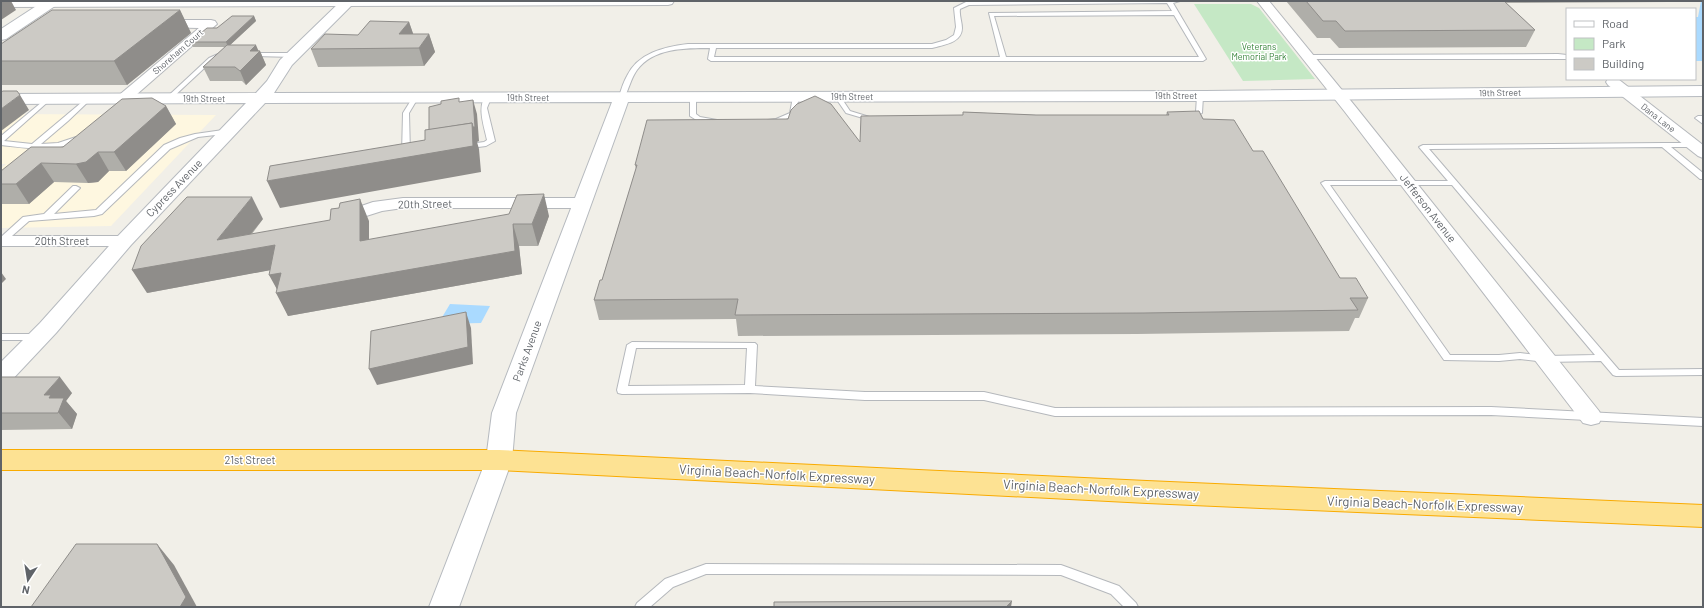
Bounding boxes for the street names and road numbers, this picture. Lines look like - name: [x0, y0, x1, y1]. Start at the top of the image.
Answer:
- street label: Shoreham Court: [150, 27, 205, 77]
- street label: 19th Street: [1479, 87, 1521, 98]
- street label: 19th Street: [1155, 90, 1197, 101]
- street label: 19th Street: [831, 91, 873, 102]
- street label: 19th Street: [507, 92, 549, 103]
- street label: 19th Street: [183, 93, 225, 104]
- street label: Dana Lane: [1639, 101, 1678, 135]
- street label: Cypress Avenue: [143, 156, 204, 219]
- street label: Jefferson Avenue: [1398, 171, 1459, 245]
- street label: 20th Street: [398, 197, 452, 210]
- street label: 20th Street: [35, 234, 89, 247]
- street label: Parks Avenue: [509, 318, 544, 383]
- street label: 21st Street: [224, 453, 276, 466]
- street label: Virginia Beach-Norfolk Expressway: [679, 461, 875, 487]
- street label: Virginia Beach-Norfolk Expressway: [1003, 476, 1199, 502]
- street label: Virginia Beach-Norfolk Expressway: [1327, 493, 1523, 515]

